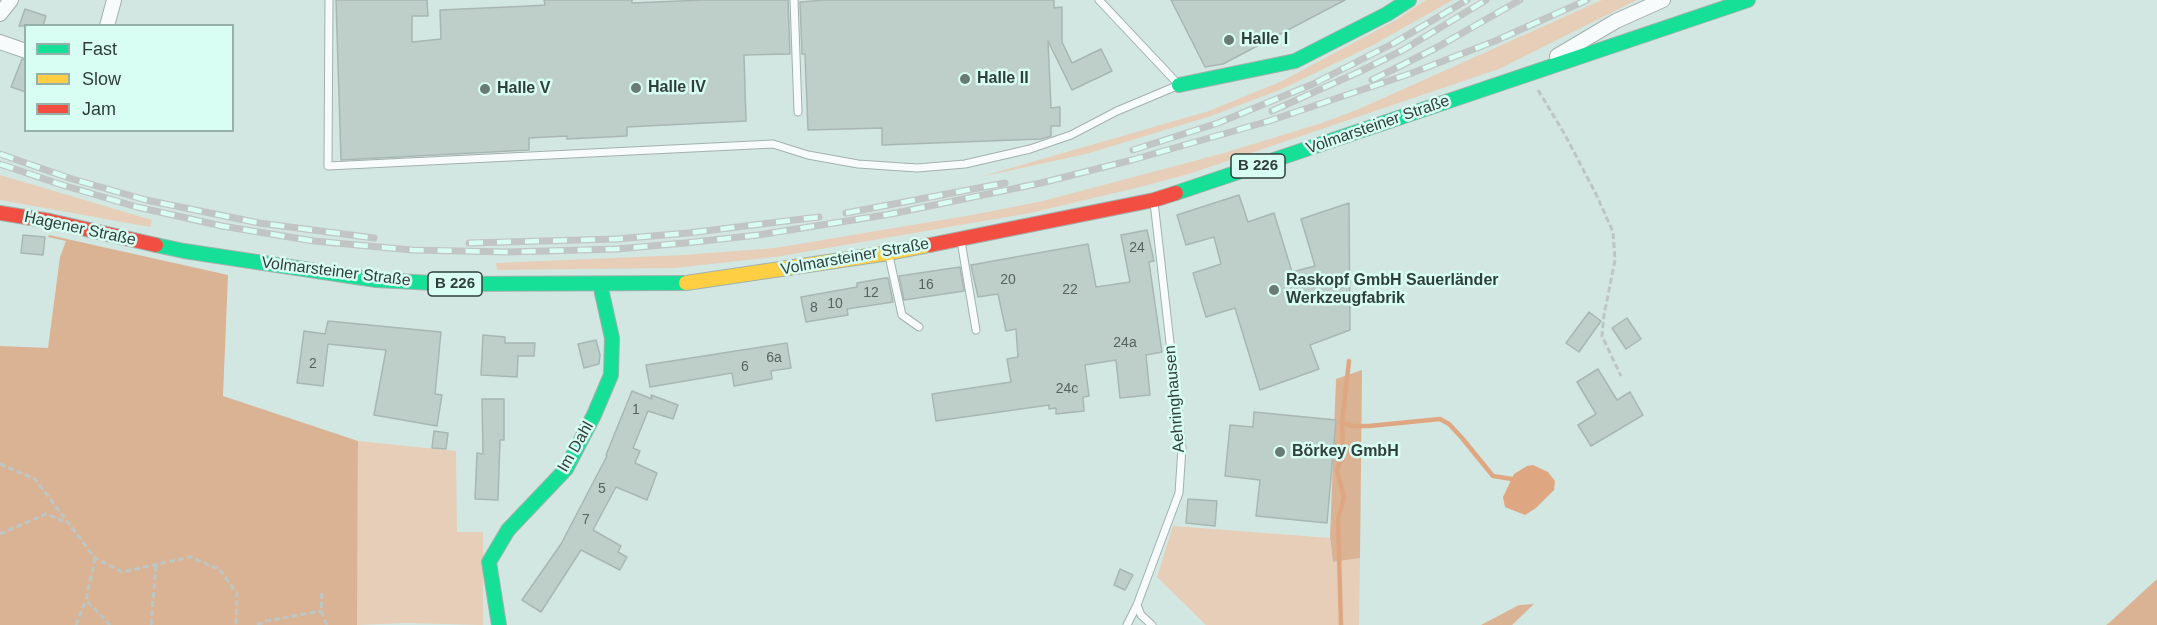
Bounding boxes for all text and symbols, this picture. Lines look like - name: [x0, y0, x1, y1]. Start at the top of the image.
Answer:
- legend: [24, 24, 234, 132]
- place label: Halle I: [1241, 30, 1288, 50]
- marker: Halle I: [1222, 33, 1236, 47]
- text: Fast: [82, 39, 117, 59]
- text: Slow: [82, 69, 121, 89]
- place label: Halle II: [977, 69, 1029, 89]
- marker: Halle II: [958, 72, 972, 86]
- place label: Halle IV: [648, 78, 706, 98]
- place label: Halle V: [497, 79, 550, 99]
- marker: Halle IV: [629, 81, 643, 95]
- marker: Halle V: [478, 82, 492, 96]
- street label: Volmarsteiner Straße: [1304, 91, 1452, 159]
- text: Jam: [82, 99, 116, 119]
- road number: B 226: [1231, 154, 1285, 178]
- street label: Hagener Straße: [22, 208, 138, 250]
- street label: Volmarsteiner Straße: [779, 234, 931, 280]
- house number: 24: [1129, 240, 1145, 256]
- street label: Volmarsteiner Straße: [260, 253, 412, 291]
- place label: Raskopf GmbH Sauerländer Werkzeugfabrik: [1286, 271, 1498, 309]
- road number: B 226: [428, 272, 482, 296]
- house number: 20: [1000, 272, 1016, 288]
- house number: 16: [918, 277, 934, 293]
- house number: 22: [1062, 282, 1078, 298]
- marker: Raskopf GmbH Sauerländer Werkzeugfabrik: [1267, 283, 1281, 297]
- house number: 12: [863, 285, 879, 301]
- house number: 10: [827, 296, 843, 312]
- house number: 8: [810, 300, 818, 316]
- house number: 24a: [1113, 335, 1137, 351]
- street label: Aehringhausen: [1161, 345, 1189, 453]
- house number: 6a: [766, 350, 782, 366]
- house number: 2: [309, 356, 317, 372]
- house number: 6: [741, 359, 749, 375]
- house number: 24c: [1056, 381, 1078, 397]
- house number: 1: [632, 402, 640, 418]
- street label: Im Dahl: [554, 418, 598, 476]
- place label: Börkey GmbH: [1292, 442, 1399, 462]
- marker: Börkey GmbH: [1273, 445, 1287, 459]
- house number: 5: [598, 481, 606, 497]
- house number: 7: [582, 512, 590, 528]

